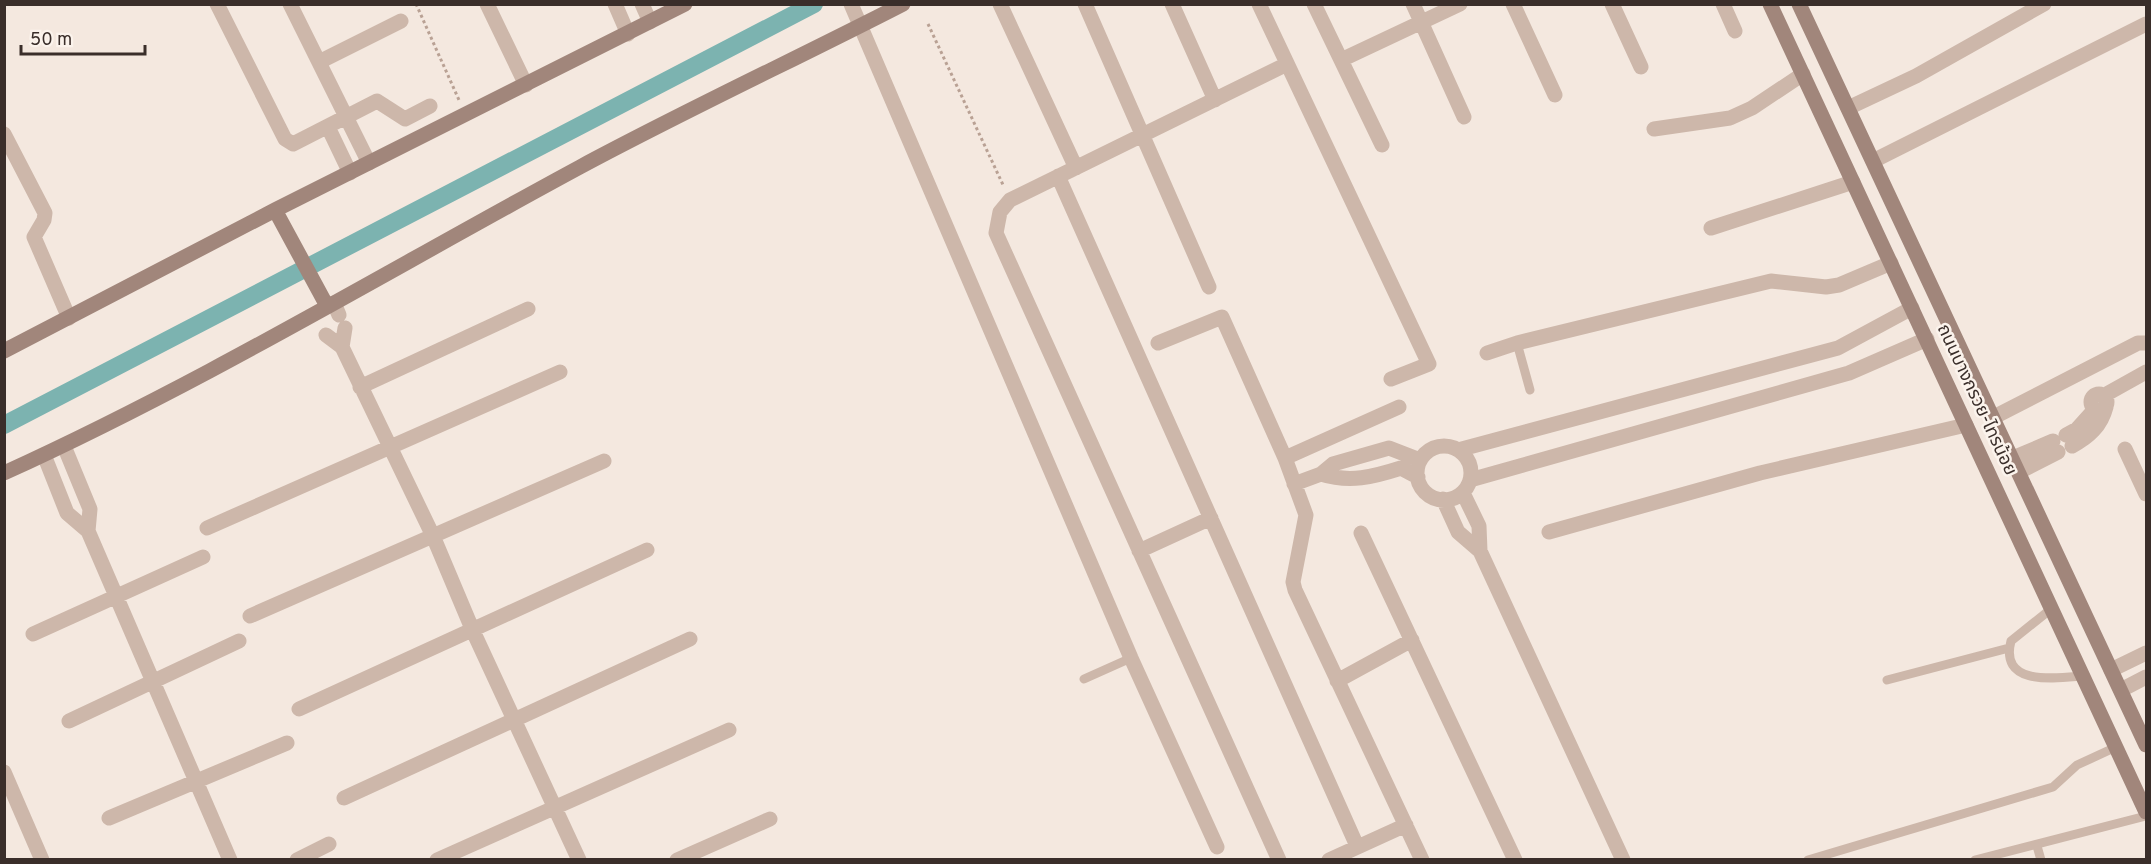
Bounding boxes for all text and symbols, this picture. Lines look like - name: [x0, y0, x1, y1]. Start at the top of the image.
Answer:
- scale bar: [21, 18, 146, 56]
- text: 50 m: [30, 29, 72, 52]
- street label: ถนนบางกรวย-ไทรน้อย: [1931, 321, 2021, 479]

